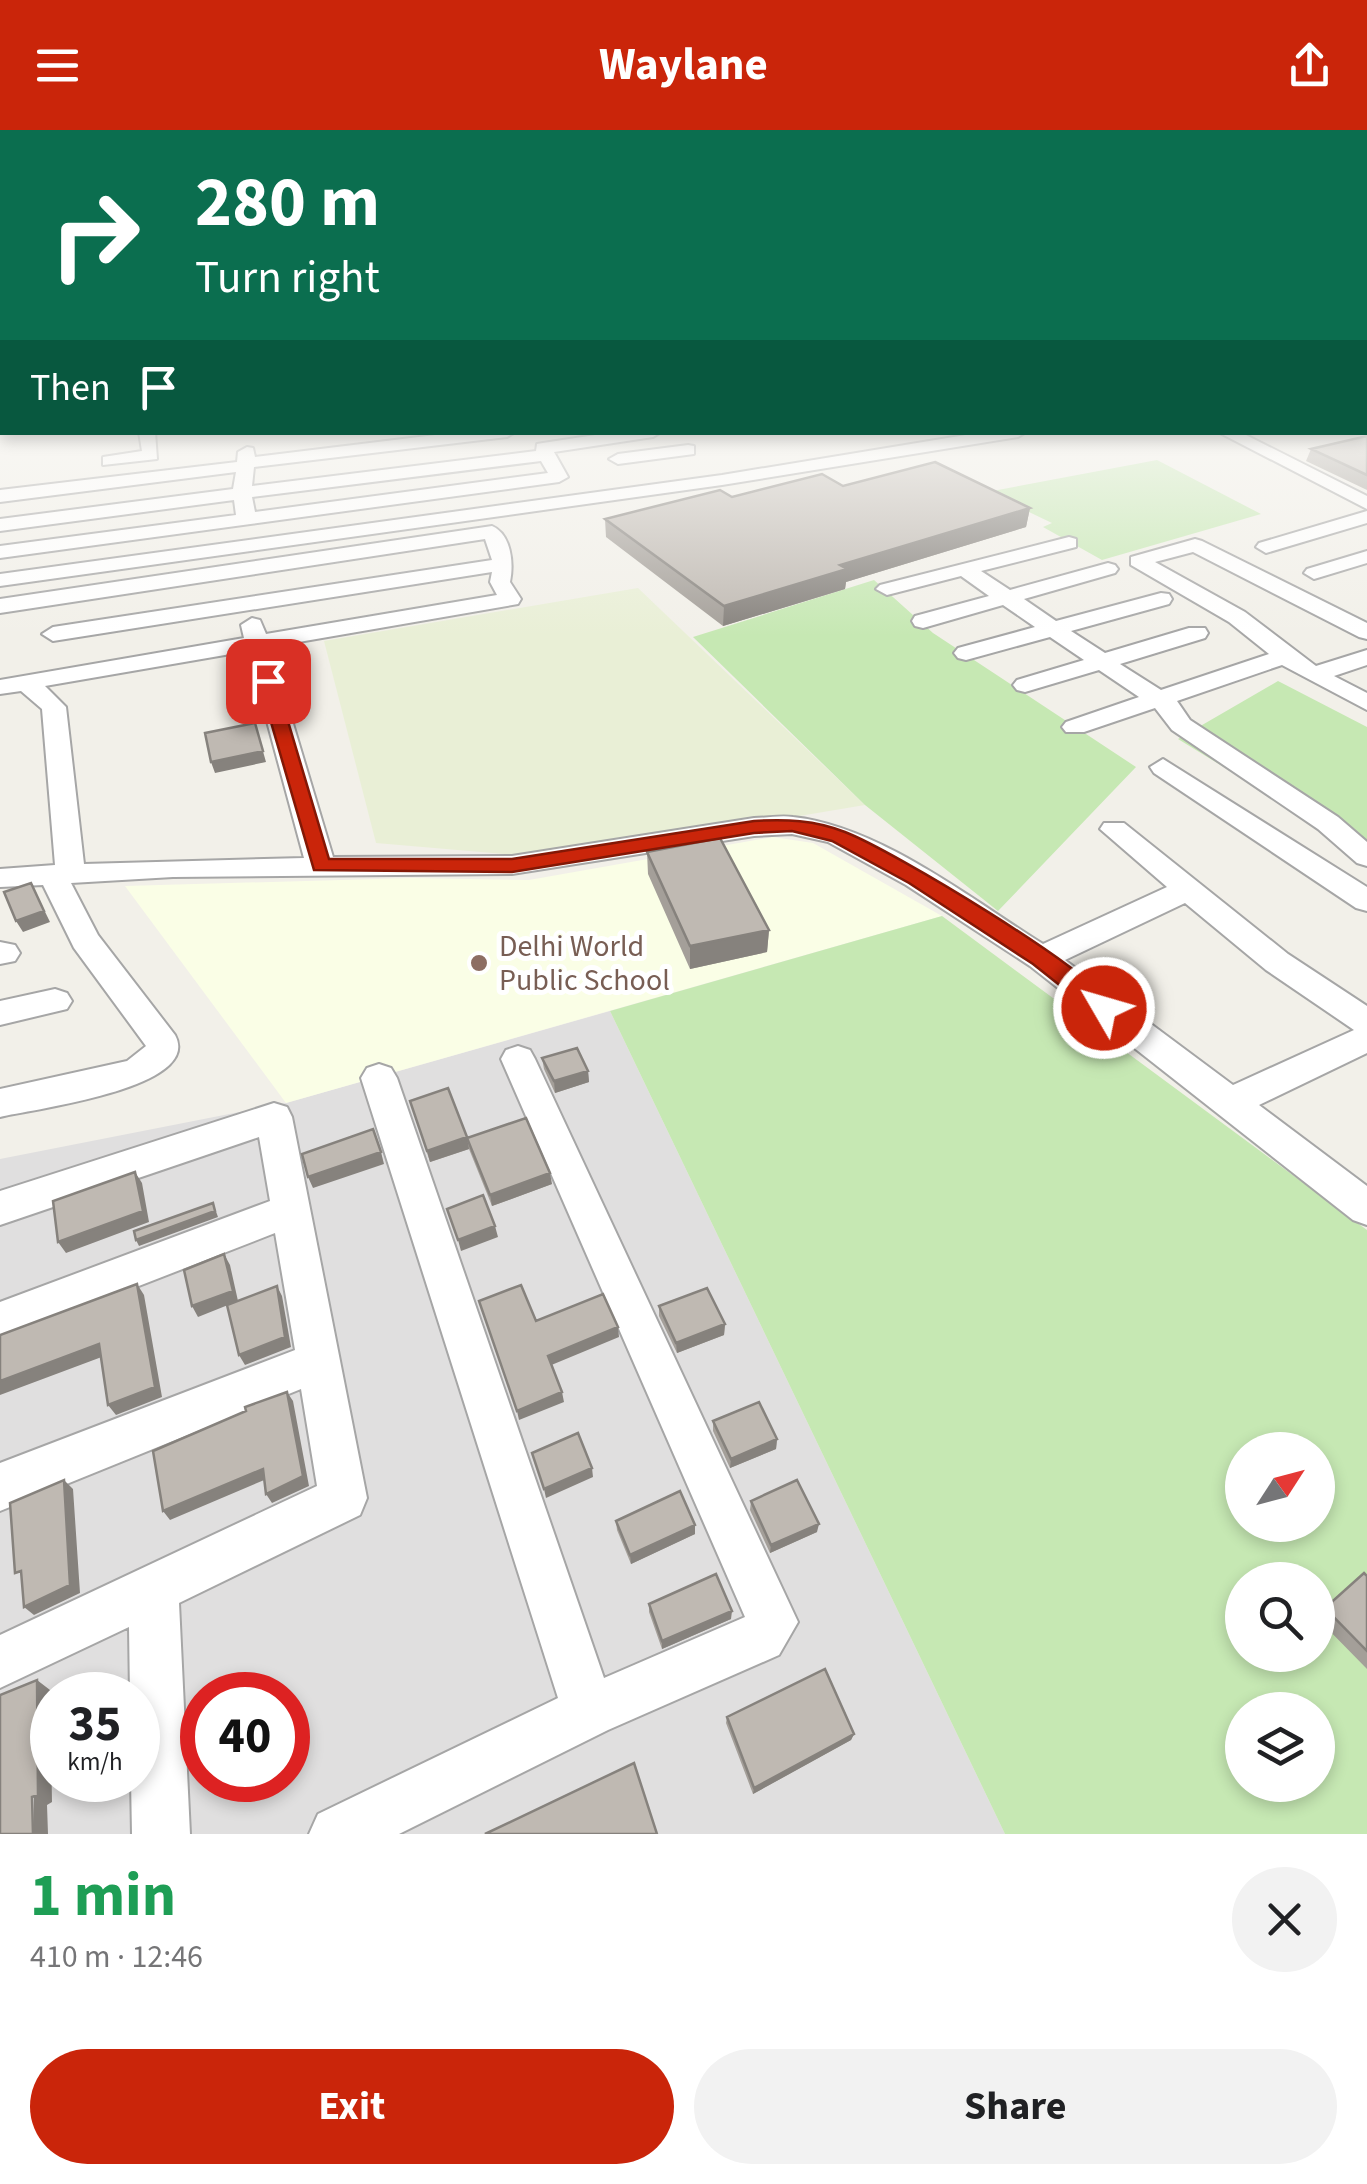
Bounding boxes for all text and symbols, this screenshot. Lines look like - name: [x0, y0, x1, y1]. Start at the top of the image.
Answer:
- text: Waylane: [599, 33, 768, 97]
- icon: menu: [30, 38, 85, 93]
- icon: share: [1282, 38, 1337, 93]
- text: 280 m: [195, 153, 380, 253]
- icon: right: [30, 170, 160, 300]
- text: Turn right: [195, 246, 380, 310]
- icon: arrive: [131, 360, 186, 415]
- text: Then: [30, 361, 111, 415]
- pin: [226, 639, 311, 724]
- icon: arrive: [241, 654, 296, 709]
- place label: Delhi World Public School: [499, 925, 670, 1002]
- marker: Delhi World Public School: [468, 952, 490, 974]
- position arrow: [1052, 956, 1156, 1060]
- north arrow: [1225, 1432, 1335, 1542]
- map controls: [1225, 1432, 1335, 1802]
- button: search: [1225, 1562, 1335, 1672]
- speed limit sign: 40: [180, 1672, 310, 1802]
- text: 35: [69, 1689, 121, 1760]
- button: layers: [1225, 1692, 1335, 1802]
- text: km/h: [67, 1744, 123, 1780]
- text: 1 min: [30, 1854, 176, 1939]
- button: close: [1232, 1867, 1337, 1972]
- text: 410 m · 12:46: [30, 1934, 203, 1980]
- button: Exit: [30, 2049, 674, 2164]
- button: Share: [694, 2049, 1337, 2164]

